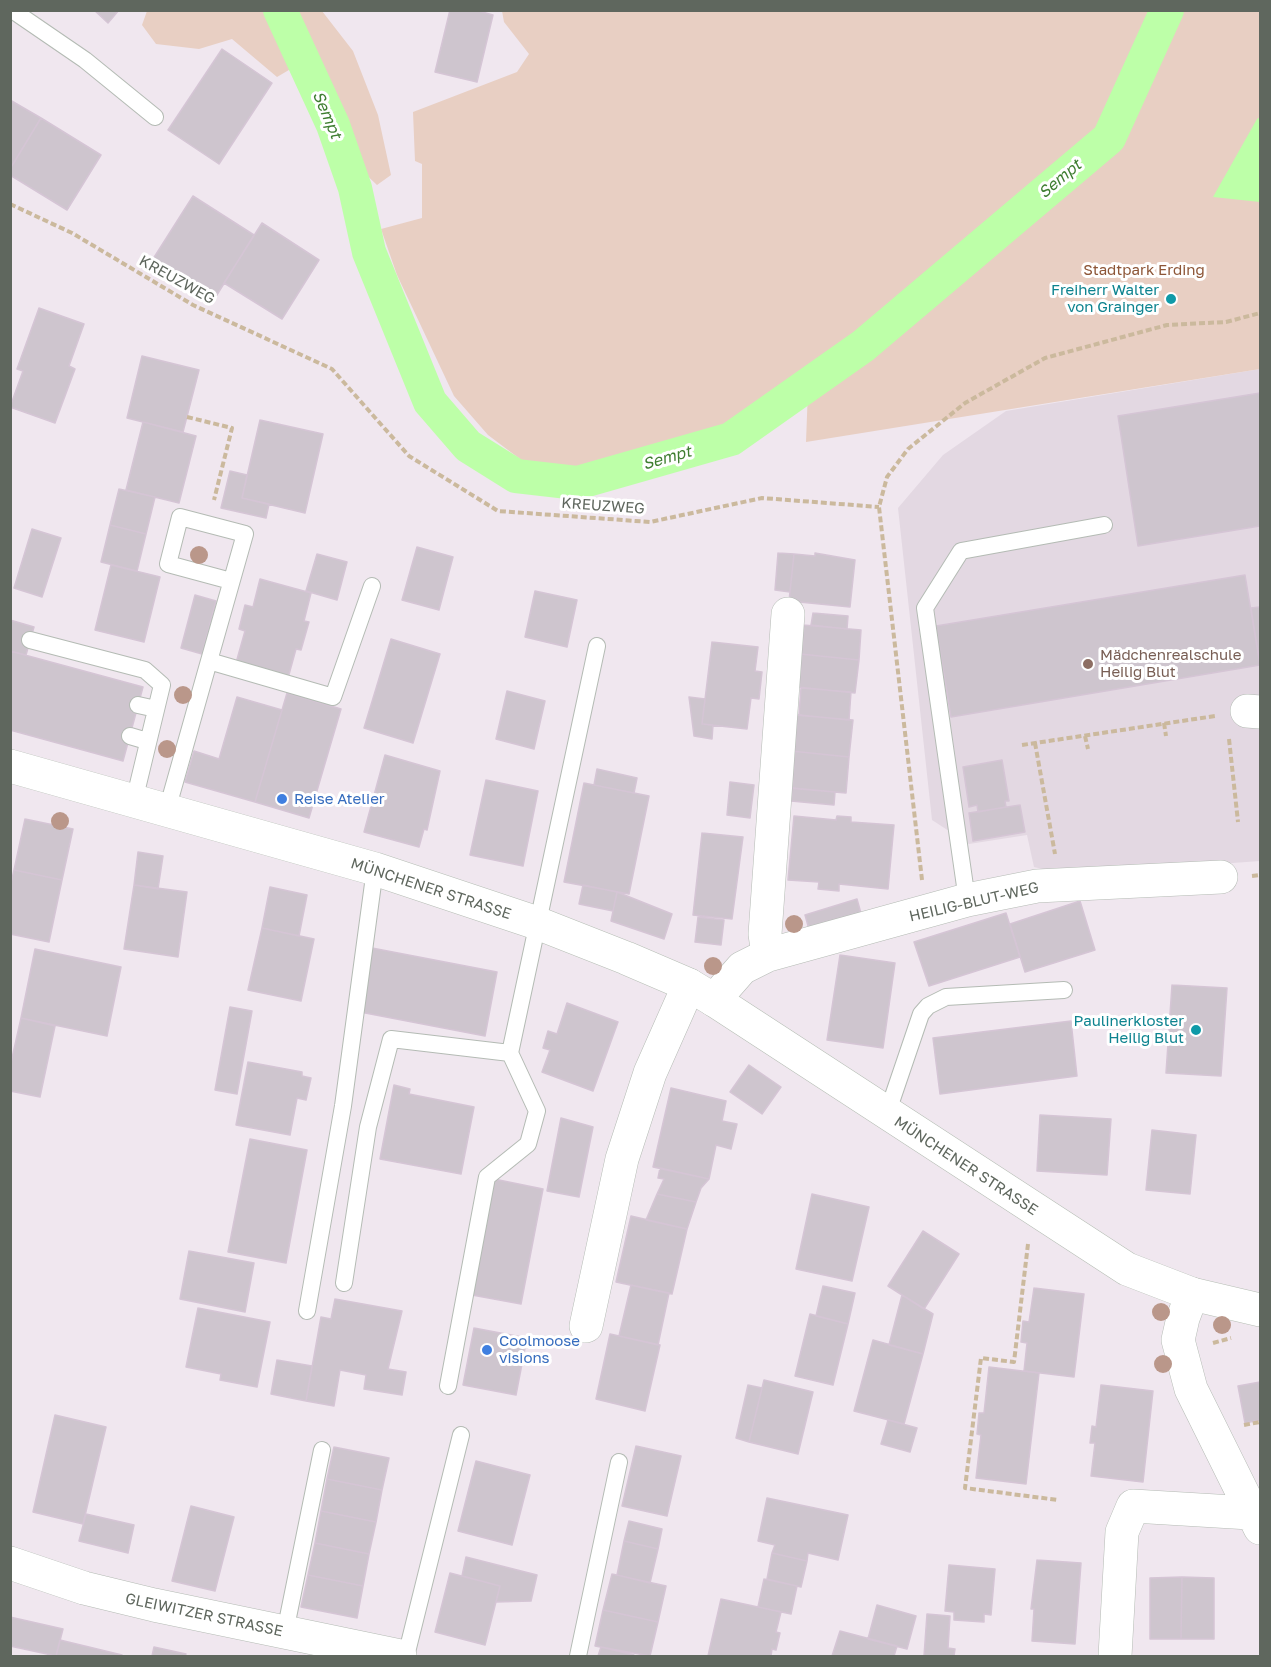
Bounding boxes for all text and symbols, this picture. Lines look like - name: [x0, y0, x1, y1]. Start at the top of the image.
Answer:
- water label: Sempt: [308, 88, 346, 142]
- water label: Sempt: [1035, 156, 1085, 202]
- street label: KREUZWEG: [136, 252, 218, 308]
- park label: Stadtpark Erding: [1083, 261, 1205, 279]
- place label: Freiherr Walter von Grainger: [1051, 281, 1159, 316]
- marker: Freiherr Walter von Grainger: [1164, 292, 1178, 306]
- water label: Sempt: [640, 442, 694, 474]
- street label: KREUZWEG: [561, 494, 645, 518]
- place label: Mädchenrealschule Heilig Blut: [1100, 646, 1241, 681]
- marker: Mädchenrealschule Heilig Blut: [1081, 657, 1095, 671]
- place label: Reise Atelier: [294, 790, 385, 808]
- marker: Reise Atelier: [275, 792, 289, 806]
- street label: MÜNCHENER STRASSE: [348, 855, 514, 923]
- street label: HEILIG-BLUT-WEG: [907, 878, 1041, 926]
- place label: Paulinerkloster Heilig Blut: [1074, 1012, 1184, 1047]
- marker: Paulinerkloster Heilig Blut: [1189, 1023, 1203, 1037]
- street label: MÜNCHENER STRASSE: [891, 1113, 1041, 1219]
- place label: Coolmoose visions: [499, 1332, 580, 1367]
- marker: Coolmoose visions: [480, 1343, 494, 1357]
- street label: GLEIWITZER STRASSE: [124, 1589, 284, 1641]

